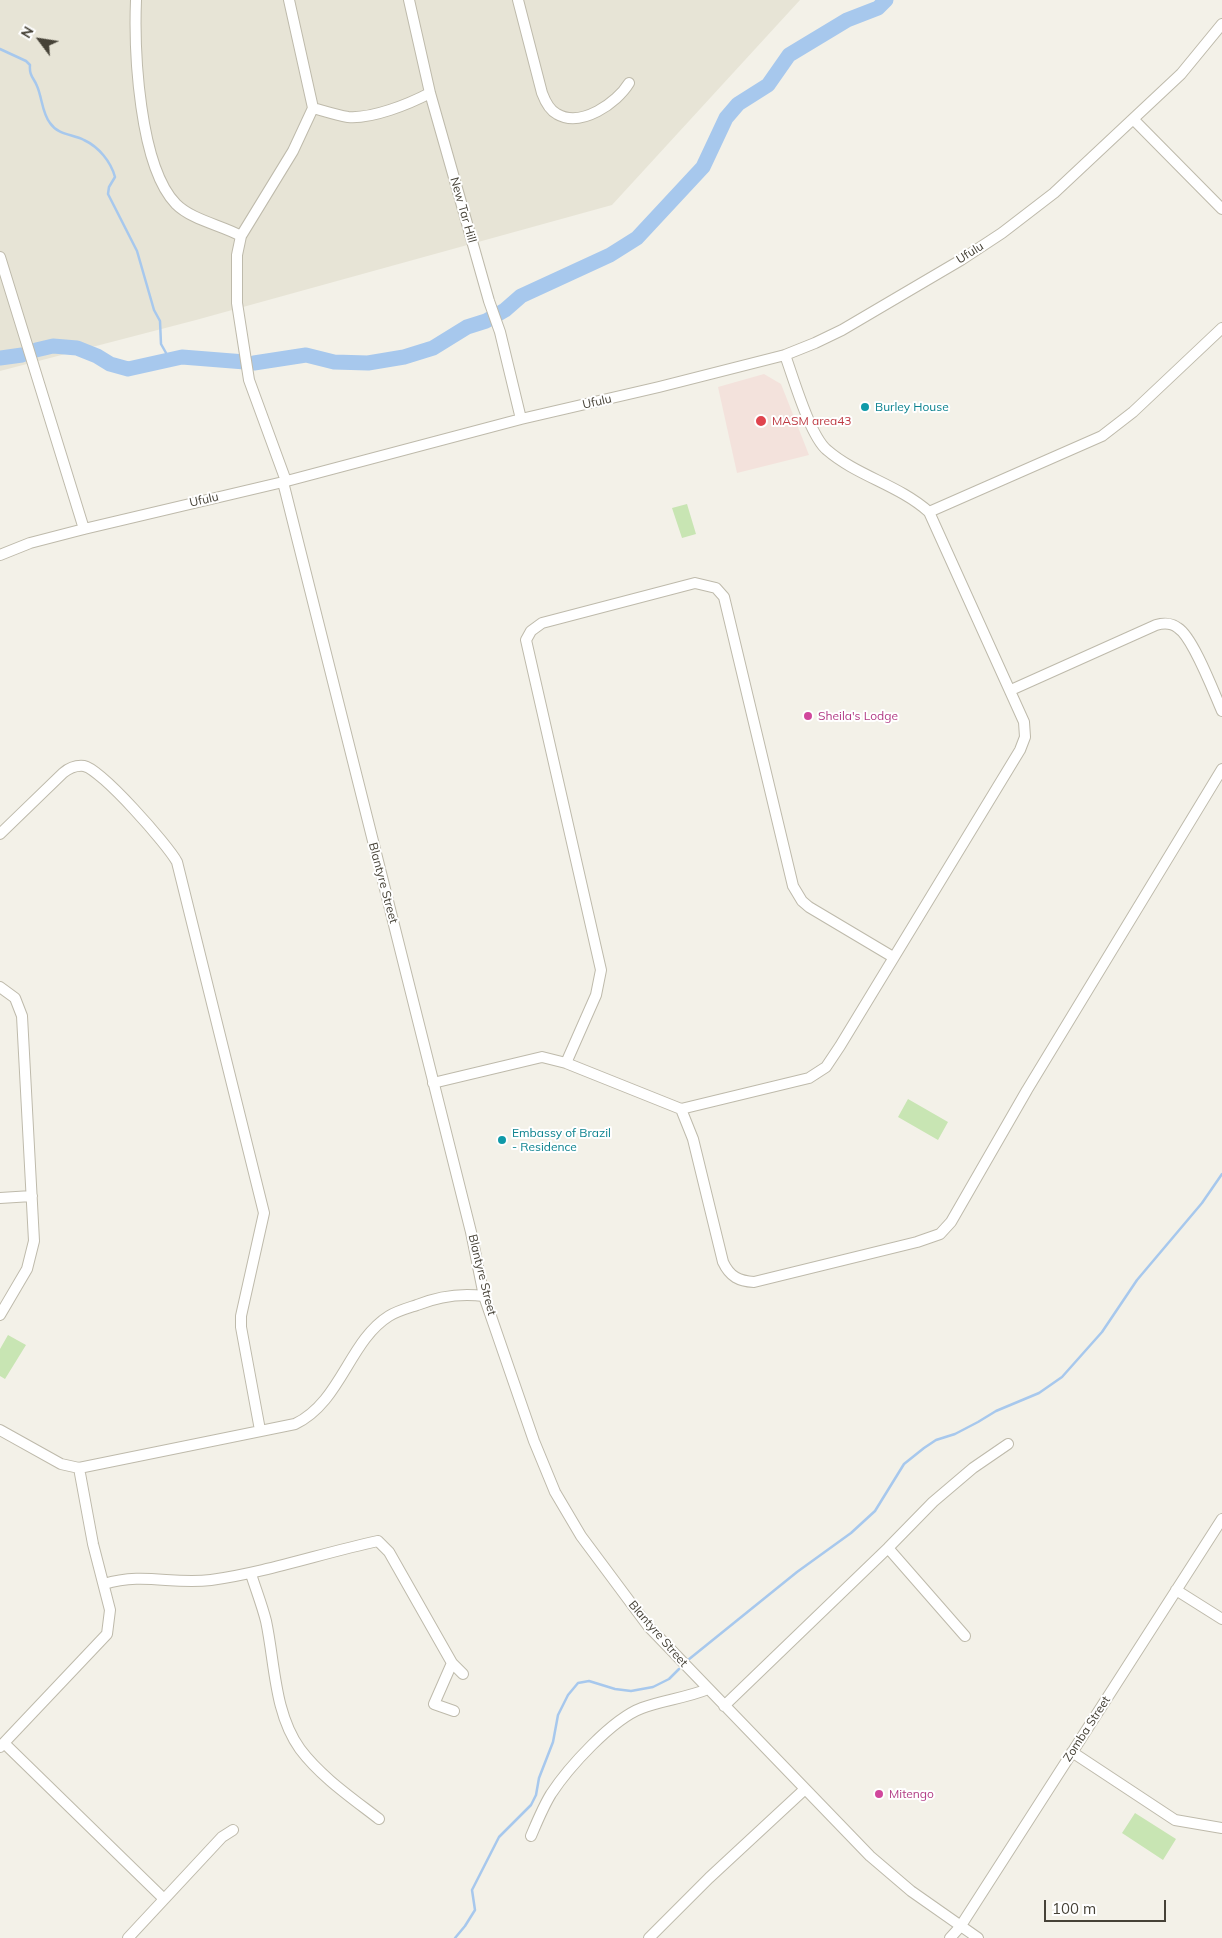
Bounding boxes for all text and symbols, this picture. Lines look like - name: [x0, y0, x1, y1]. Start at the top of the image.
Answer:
- north arrow: [15, 15, 65, 65]
- text: N: [17, 23, 38, 41]
- street label: New Tar Hill: [447, 175, 479, 245]
- street label: Ufulu: [954, 239, 986, 267]
- street label: Ufulu: [581, 392, 613, 412]
- place label: Burley House: [875, 400, 949, 414]
- marker: Burley House: [859, 401, 871, 413]
- marker: MASM area43: [754, 414, 768, 428]
- place label: MASM area43: [772, 414, 852, 428]
- street label: Ufulu: [188, 490, 220, 510]
- place label: Sheila's Lodge: [818, 709, 898, 723]
- marker: Sheila's Lodge: [802, 710, 814, 722]
- street label: Blantyre Street: [365, 841, 401, 925]
- place label: Embassy of Brazil - Residence: [512, 1126, 611, 1154]
- marker: Embassy of Brazil - Residence: [496, 1134, 508, 1146]
- street label: Blantyre Street: [465, 1233, 499, 1317]
- street label: Blantyre Street: [625, 1598, 691, 1670]
- street label: Zomba Street: [1061, 1694, 1113, 1764]
- place label: Mitengo: [889, 1787, 934, 1801]
- marker: Mitengo: [873, 1788, 885, 1800]
- scale bar: [1047, 1890, 1170, 1922]
- text: 100 m: [1052, 1899, 1096, 1918]

